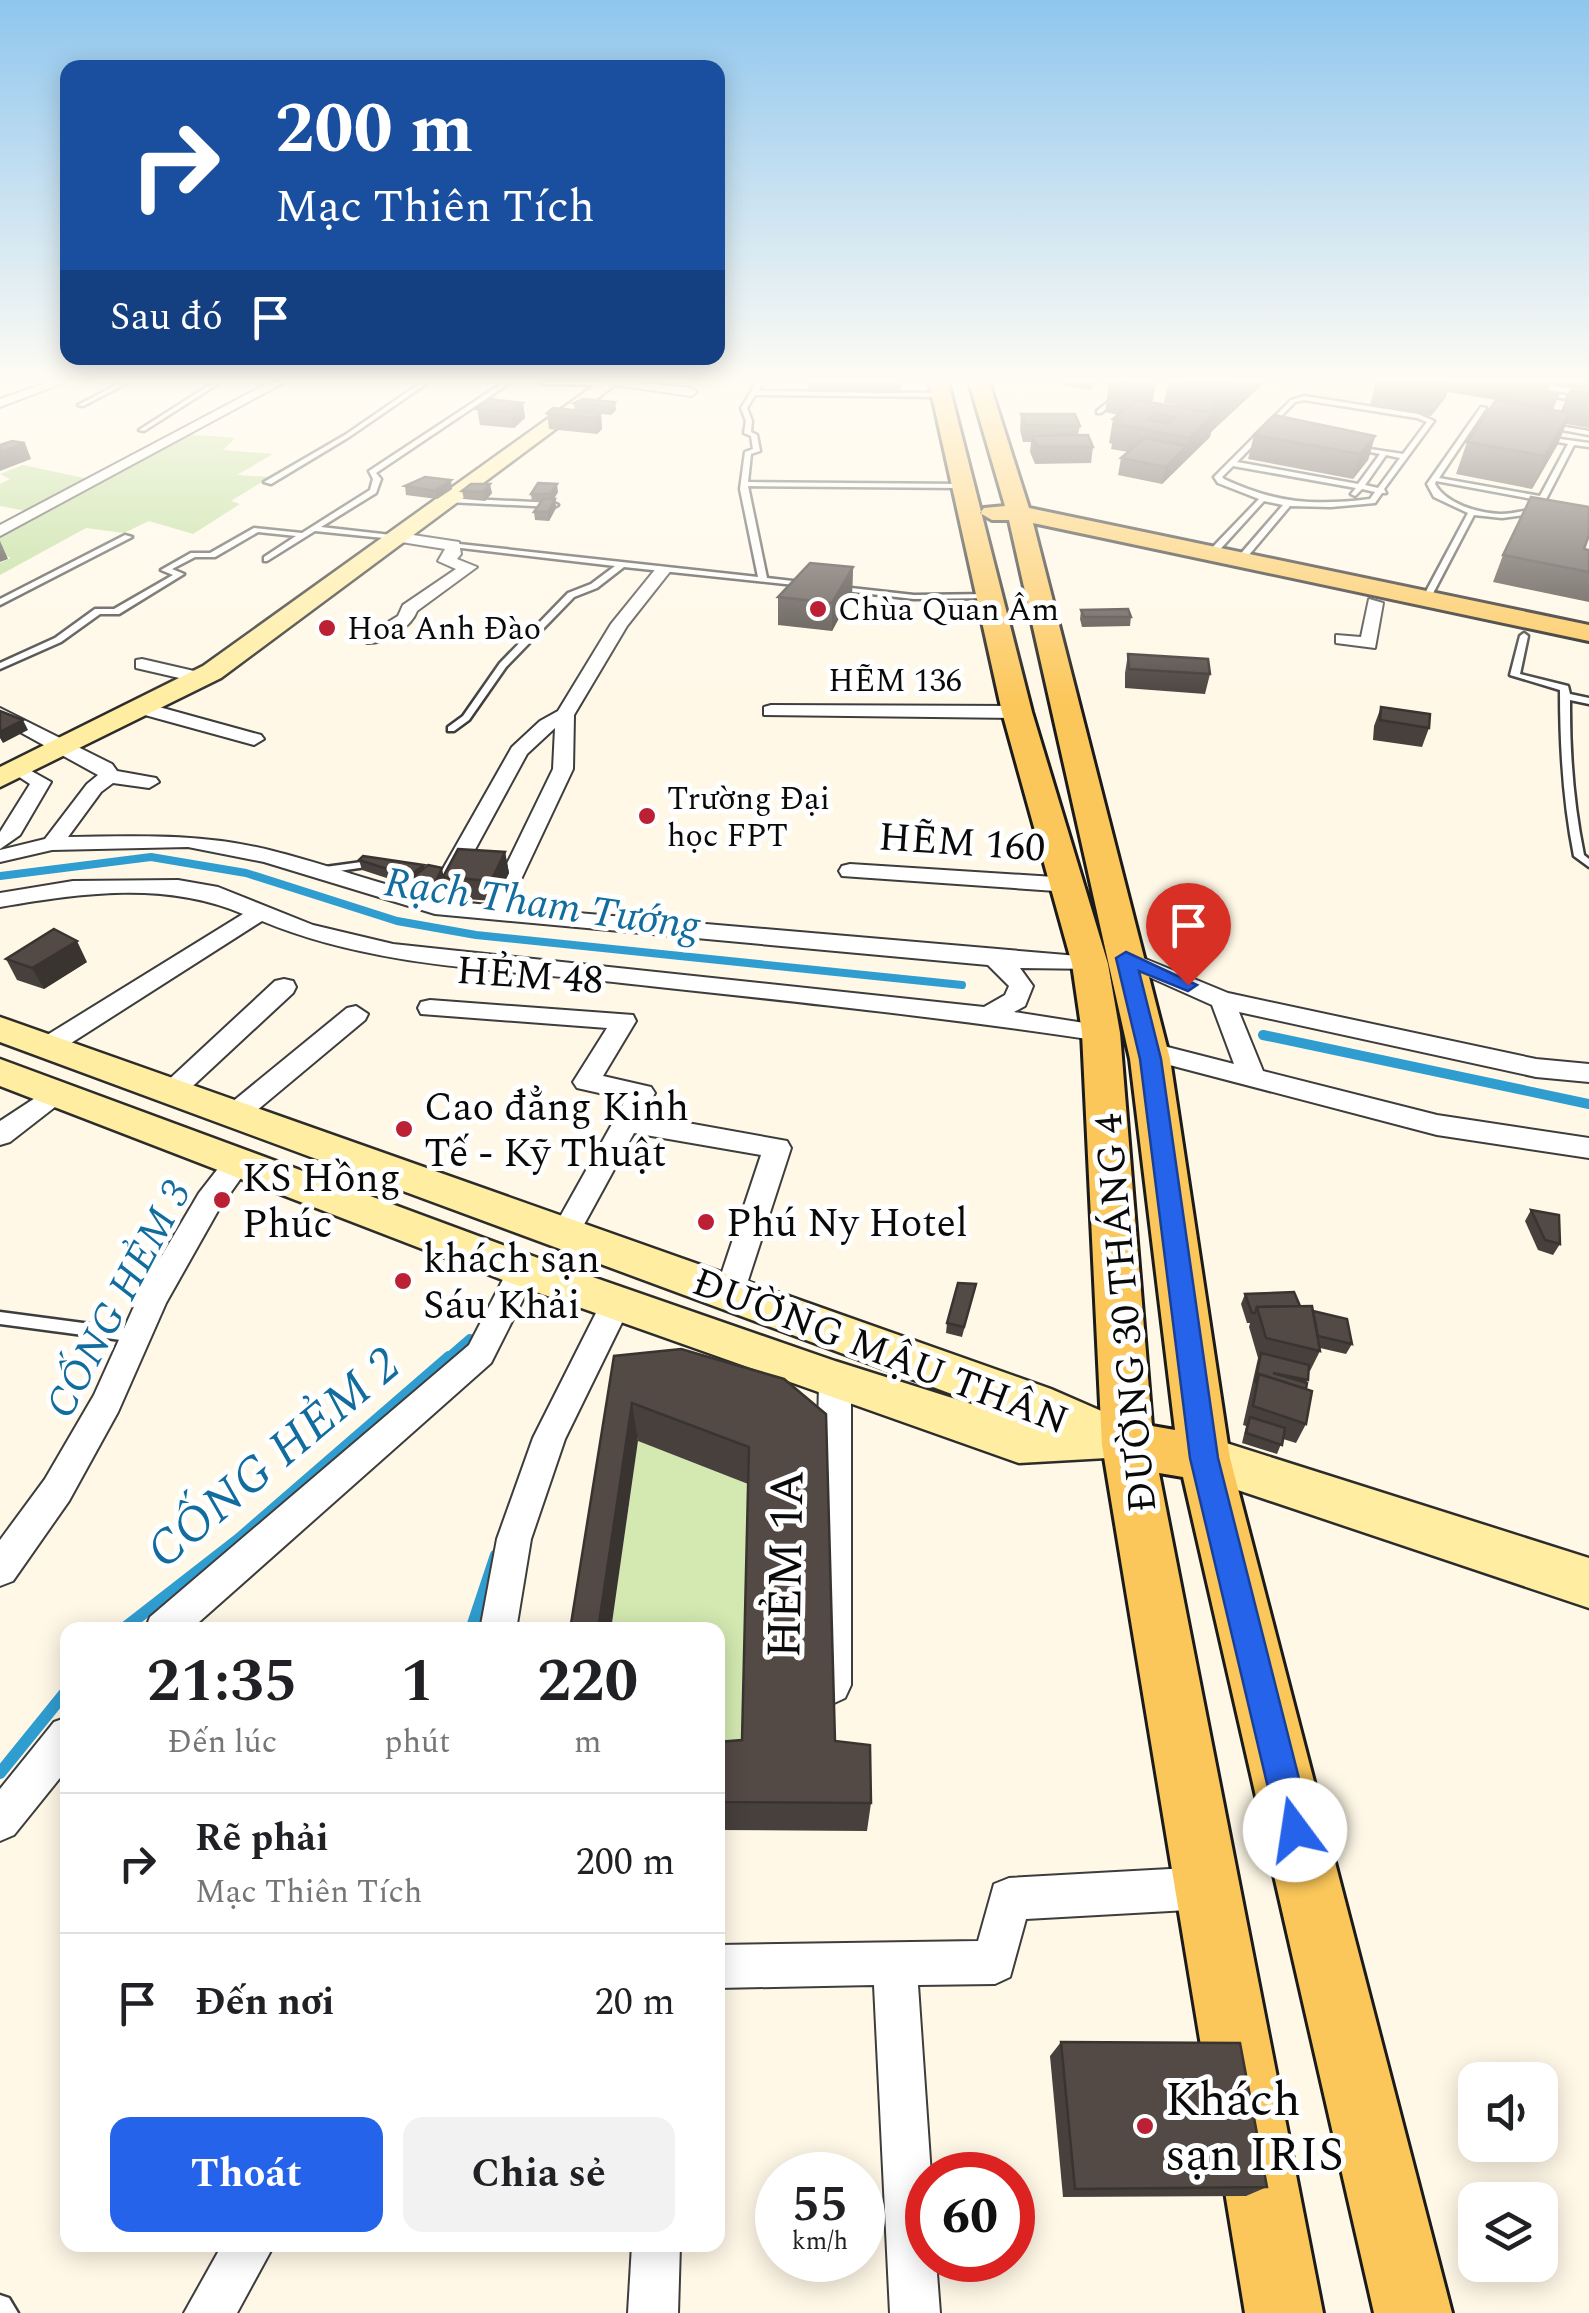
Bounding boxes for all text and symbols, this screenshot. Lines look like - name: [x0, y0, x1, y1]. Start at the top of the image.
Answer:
- text: 200 m: [275, 77, 473, 183]
- icon: right: [110, 100, 240, 230]
- text: Mạc Thiên Tích: [275, 173, 595, 242]
- text: Sau đó: [110, 289, 223, 347]
- icon: arrive: [243, 290, 298, 345]
- place label: Chùa Quan Âm: [838, 586, 1059, 635]
- marker: Chùa Quan Âm: [807, 598, 829, 620]
- place label: Hoa Anh Đào: [347, 605, 541, 654]
- marker: Hoa Anh Đào: [316, 617, 338, 639]
- street label: HẼM 136: [828, 657, 962, 706]
- place label: Trường Đại học FPT: [667, 775, 830, 861]
- marker: Trường Đại học FPT: [636, 805, 658, 827]
- street label: HẼM 160: [876, 807, 1047, 880]
- water label: Rạch Tham Tướng: [380, 851, 705, 958]
- pin: [1146, 883, 1231, 986]
- icon: arrive: [1161, 898, 1216, 953]
- street label: HẺM 48: [454, 941, 605, 1012]
- place label: Cao đẳng Kinh Tế - Kỹ Thuật: [424, 1078, 689, 1185]
- street label: ĐƯỜNG 30 THÁNG 4: [1079, 1111, 1174, 1515]
- marker: Cao đẳng Kinh Tế - Kỹ Thuật: [393, 1118, 415, 1140]
- place label: KS Hồng Phúc: [242, 1149, 401, 1256]
- water label: CỐNG HẺM 3: [30, 1169, 209, 1430]
- marker: KS Hồng Phúc: [211, 1189, 233, 1211]
- place label: Phú Ny Hotel: [726, 1194, 968, 1255]
- marker: Phú Ny Hotel: [695, 1211, 717, 1233]
- place label: khách sạn Sáu Khải: [423, 1230, 600, 1337]
- street label: ĐƯỜNG MẬU THÂN: [683, 1252, 1077, 1452]
- marker: khách sạn Sáu Khải: [392, 1270, 414, 1292]
- water label: CỐNG HẺM 2: [130, 1329, 418, 1588]
- street label: HẺM 1A: [748, 1469, 825, 1659]
- text: 21:35: [147, 1636, 298, 1728]
- text: 1: [401, 1636, 434, 1728]
- text: 220: [537, 1636, 638, 1728]
- text: Đến lúc: [167, 1718, 277, 1767]
- text: phút: [384, 1718, 450, 1767]
- text: m: [574, 1718, 601, 1767]
- position arrow: [1243, 1778, 1347, 1882]
- text: Rẽ phải: [195, 1810, 329, 1868]
- text: 200 m: [576, 1834, 675, 1892]
- icon: right: [110, 1836, 165, 1891]
- text: Mạc Thiên Tích: [195, 1868, 422, 1917]
- text: Đến nơi: [195, 1974, 334, 2032]
- text: 20 m: [595, 1974, 675, 2032]
- icon: arrive: [110, 1976, 165, 2031]
- map controls: [1458, 2062, 1558, 2282]
- button: sound: [1458, 2062, 1558, 2162]
- place label: Khách sạn IRIS: [1165, 2064, 1344, 2192]
- marker: Khách sạn IRIS: [1134, 2115, 1156, 2137]
- button: Thoát: [110, 2117, 383, 2232]
- button: Chia sẻ: [403, 2117, 675, 2232]
- speed limit sign: 60: [905, 2152, 1035, 2282]
- text: 55: [792, 2167, 848, 2243]
- button: layers: [1458, 2182, 1558, 2282]
- text: km/h: [792, 2223, 848, 2261]

